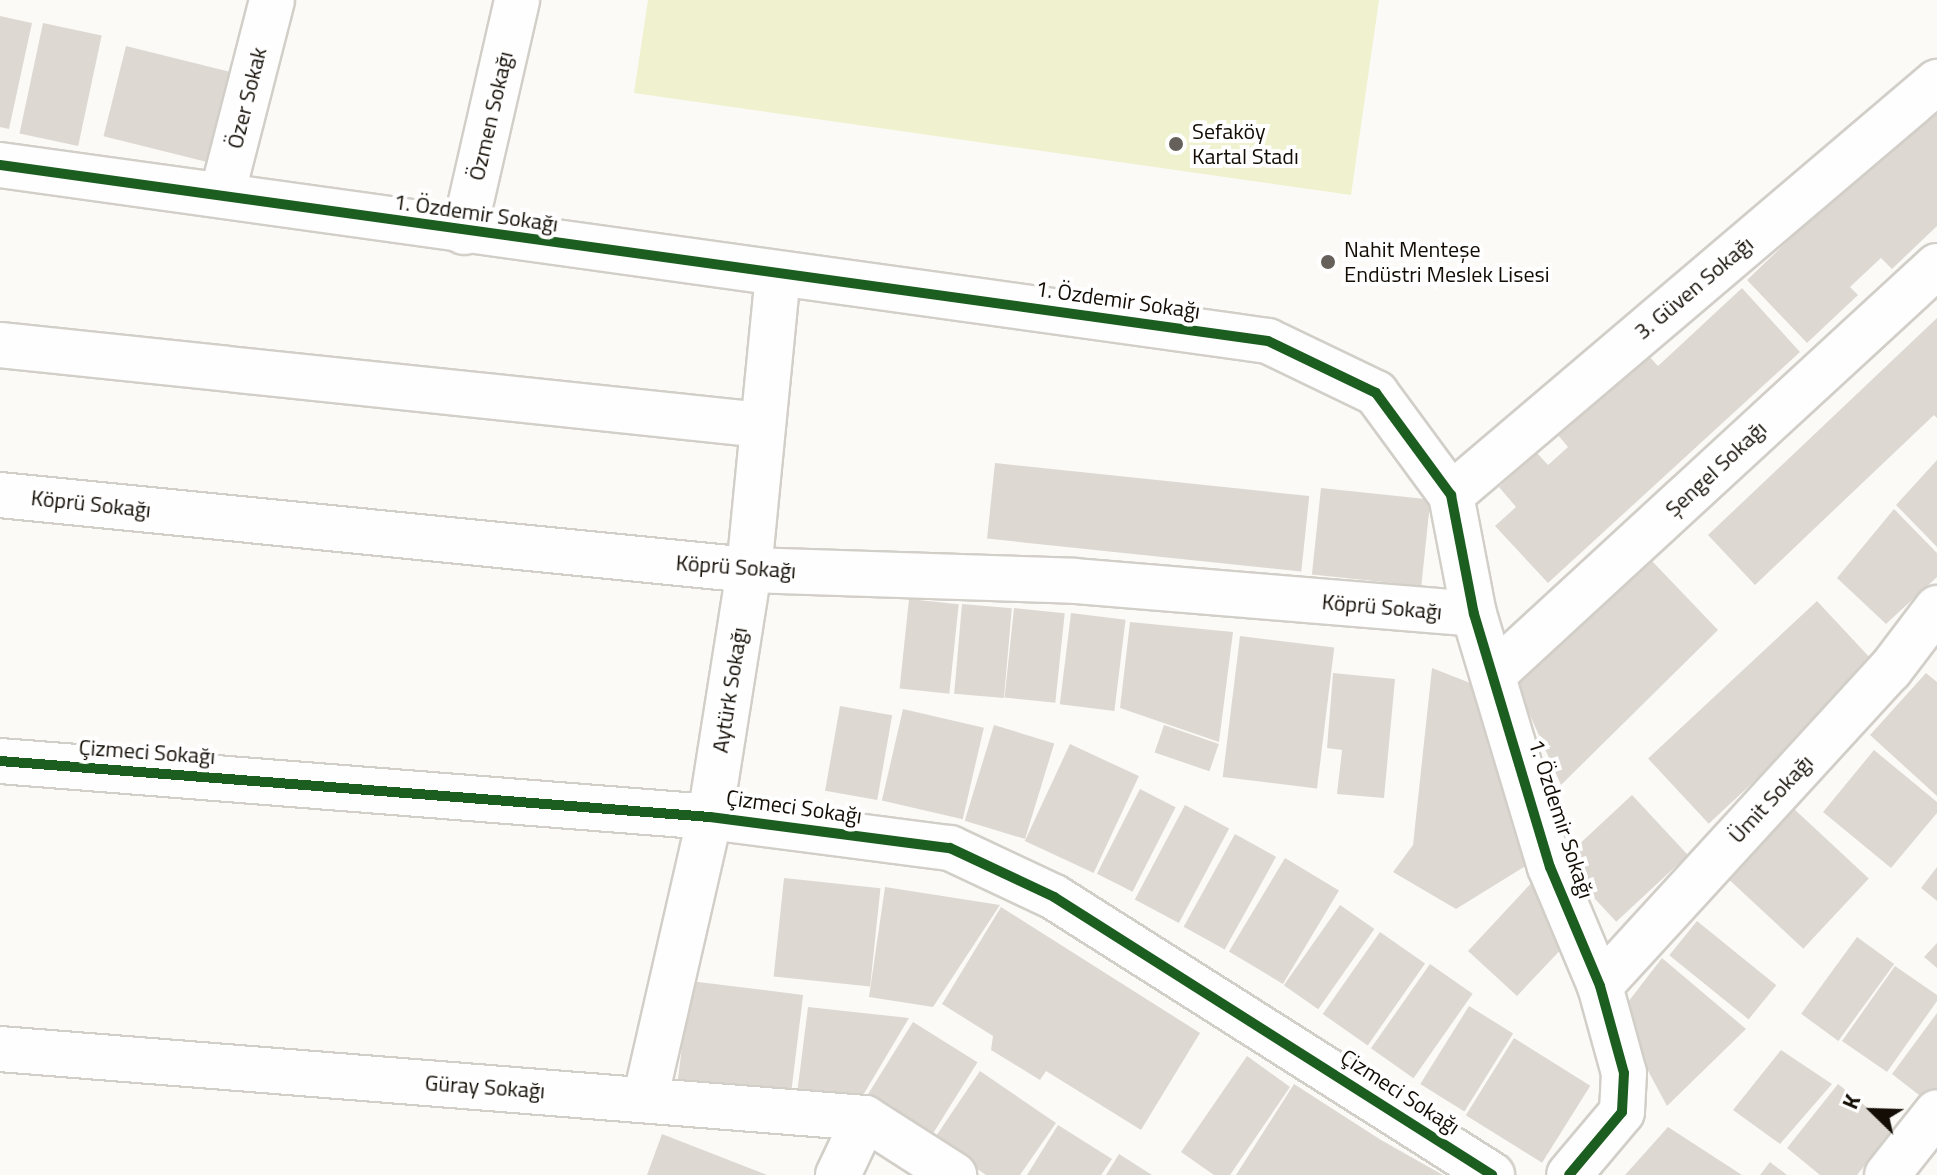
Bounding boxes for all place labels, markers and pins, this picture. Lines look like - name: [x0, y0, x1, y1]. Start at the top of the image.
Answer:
- place label: Sefaköy Kartal Stadı: [1192, 118, 1299, 170]
- marker: Sefaköy Kartal Stadı: [1167, 135, 1185, 153]
- place label: Nahit Menteşe Endüstri Meslek Lisesi: [1344, 236, 1550, 288]
- marker: Nahit Menteşe Endüstri Meslek Lisesi: [1319, 253, 1337, 271]

